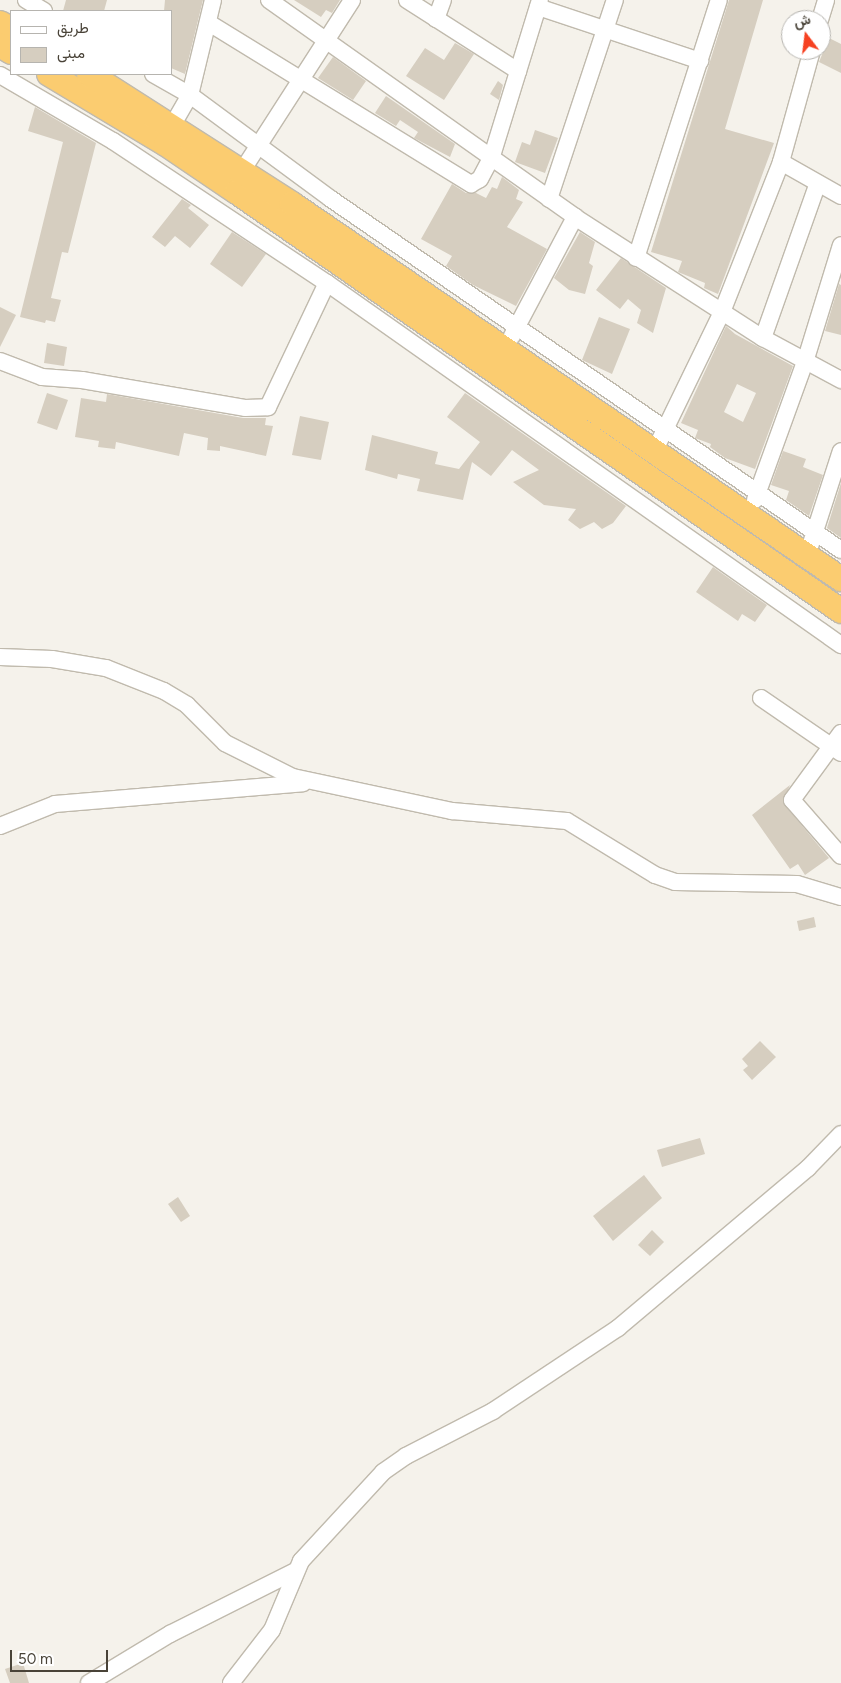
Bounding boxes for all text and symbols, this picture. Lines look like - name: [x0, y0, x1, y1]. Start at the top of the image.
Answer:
- legend: [10, 10, 172, 75]
- north arrow: [781, 10, 831, 60]
- text: ش: [792, 11, 813, 31]
- text: طريق: [57, 19, 89, 37]
- text: مبنى: [57, 44, 85, 62]
- scale bar: [12, 1640, 110, 1672]
- text: 50 m: [18, 1650, 53, 1668]

